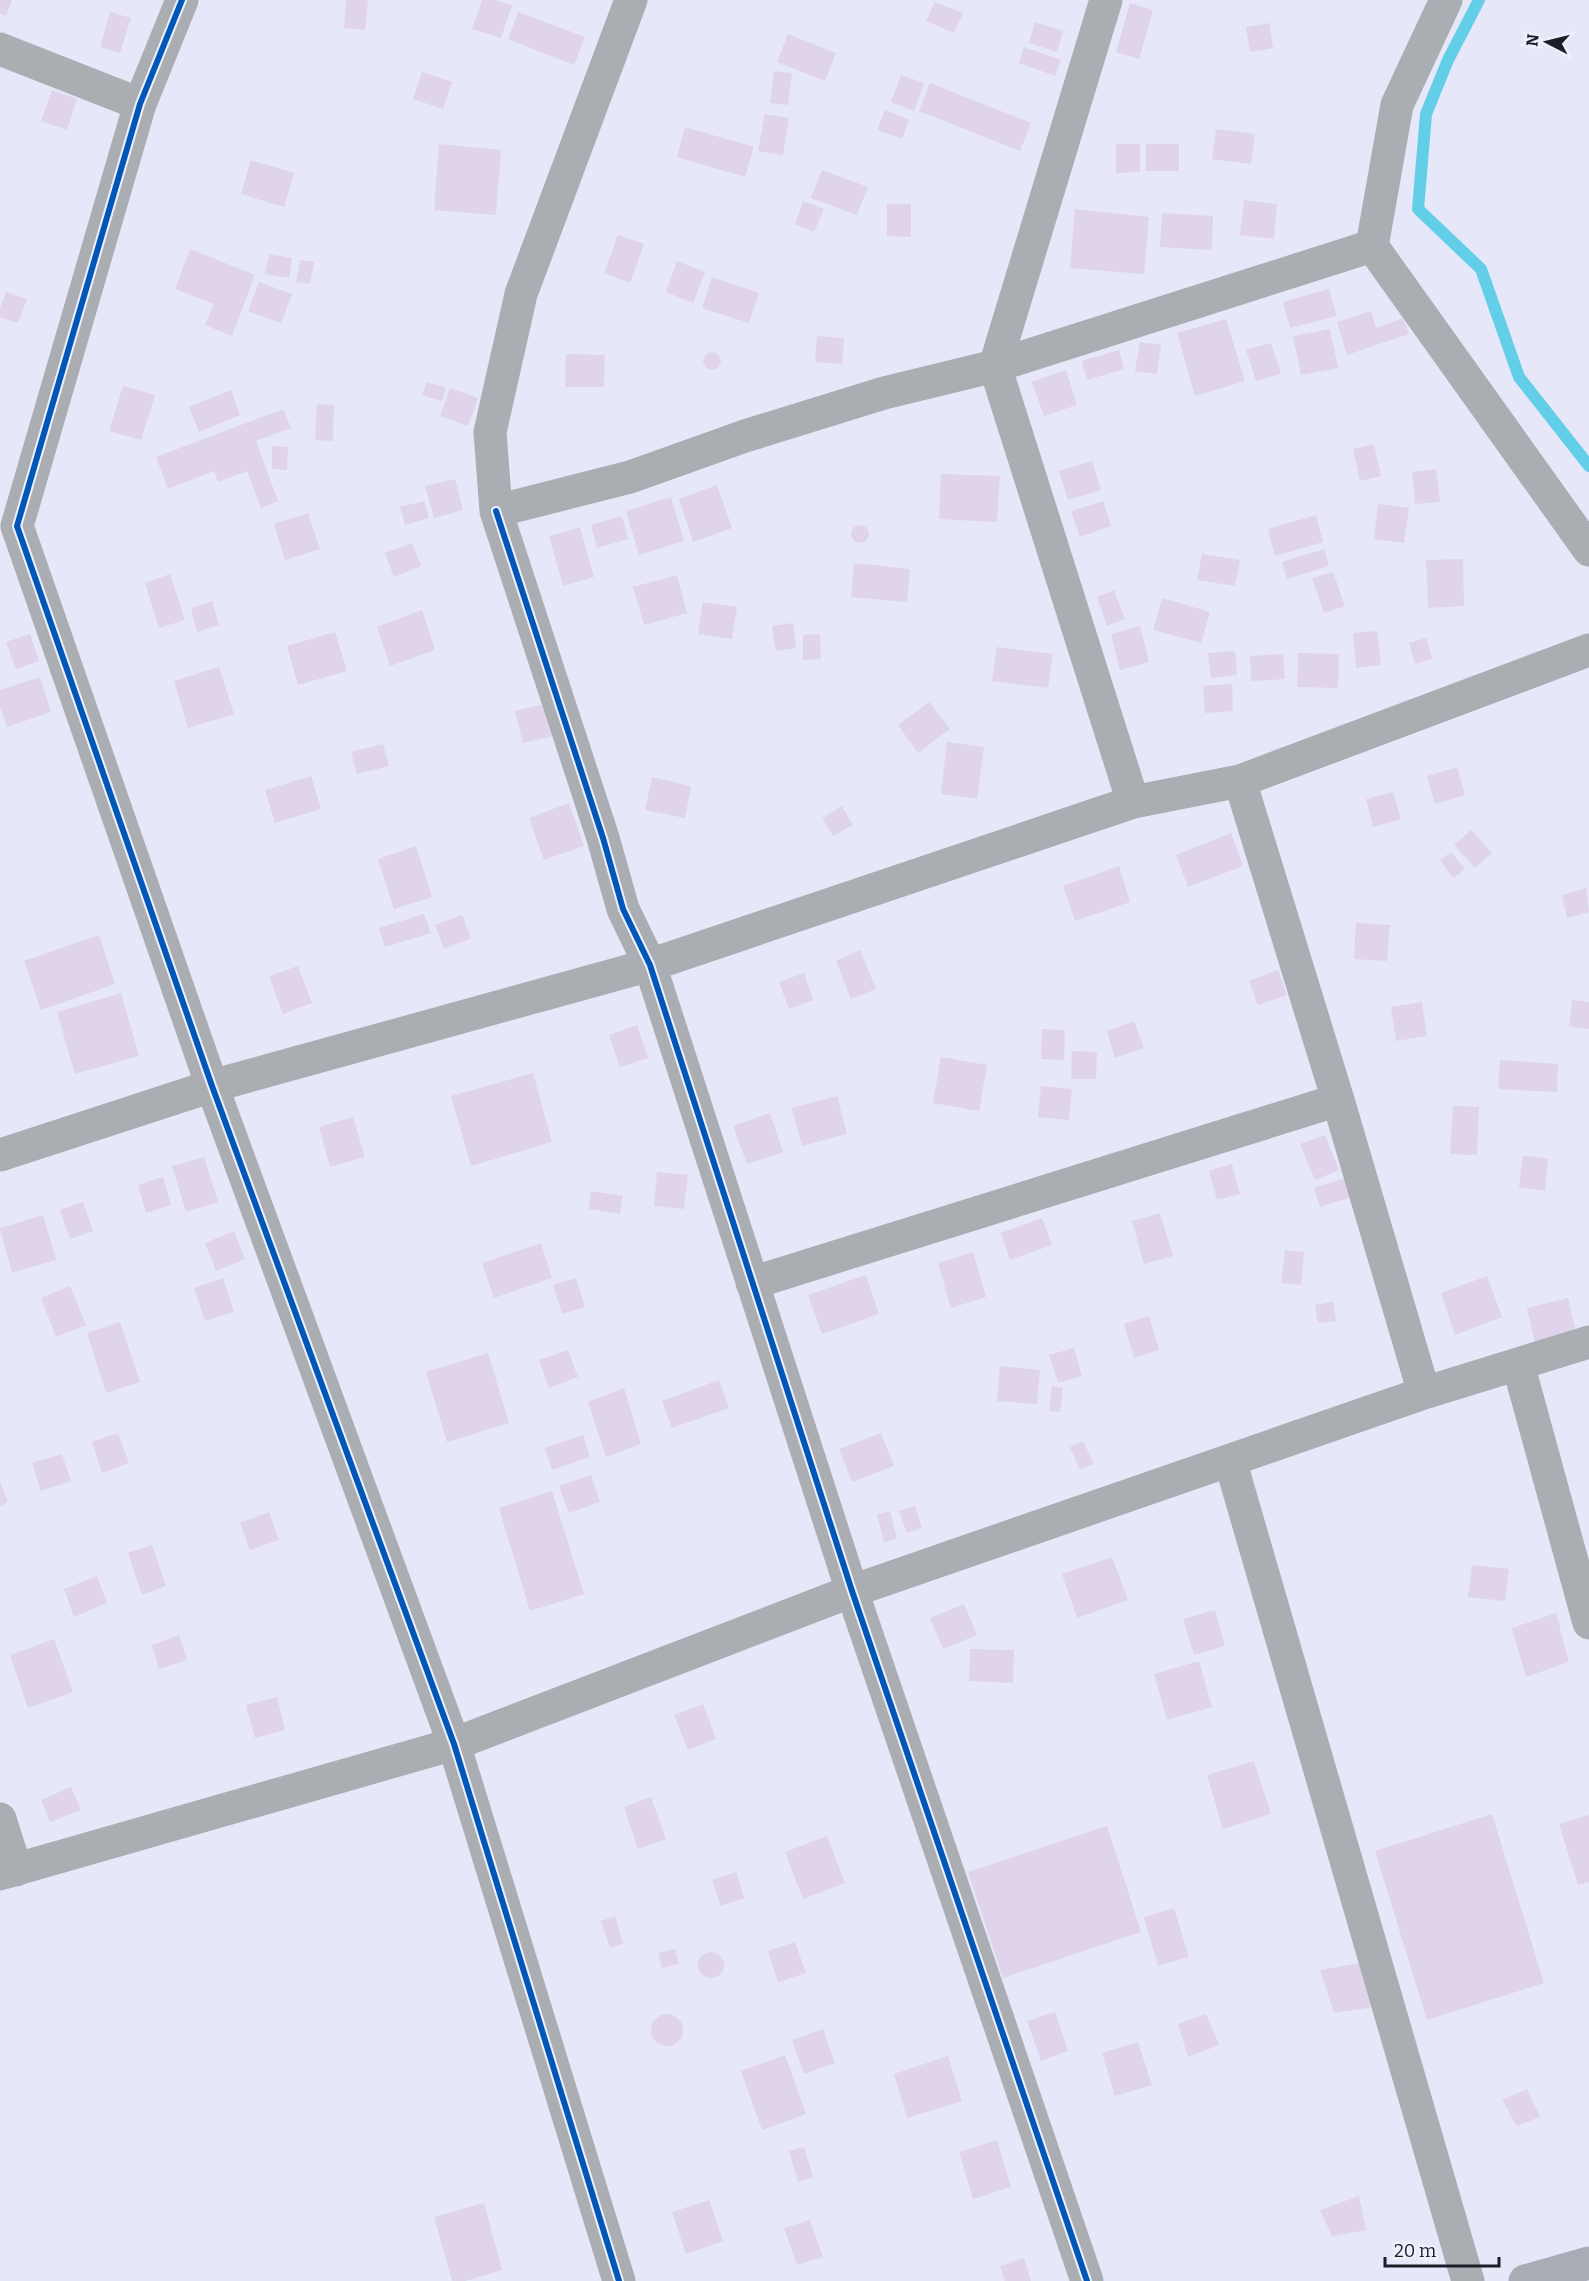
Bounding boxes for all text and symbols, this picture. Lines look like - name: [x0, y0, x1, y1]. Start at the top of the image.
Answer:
- north arrow: [1517, 12, 1577, 72]
- text: N: [1522, 33, 1543, 48]
- scale bar: [1385, 2230, 1499, 2268]
- text: 20 m: [1394, 2240, 1436, 2262]

